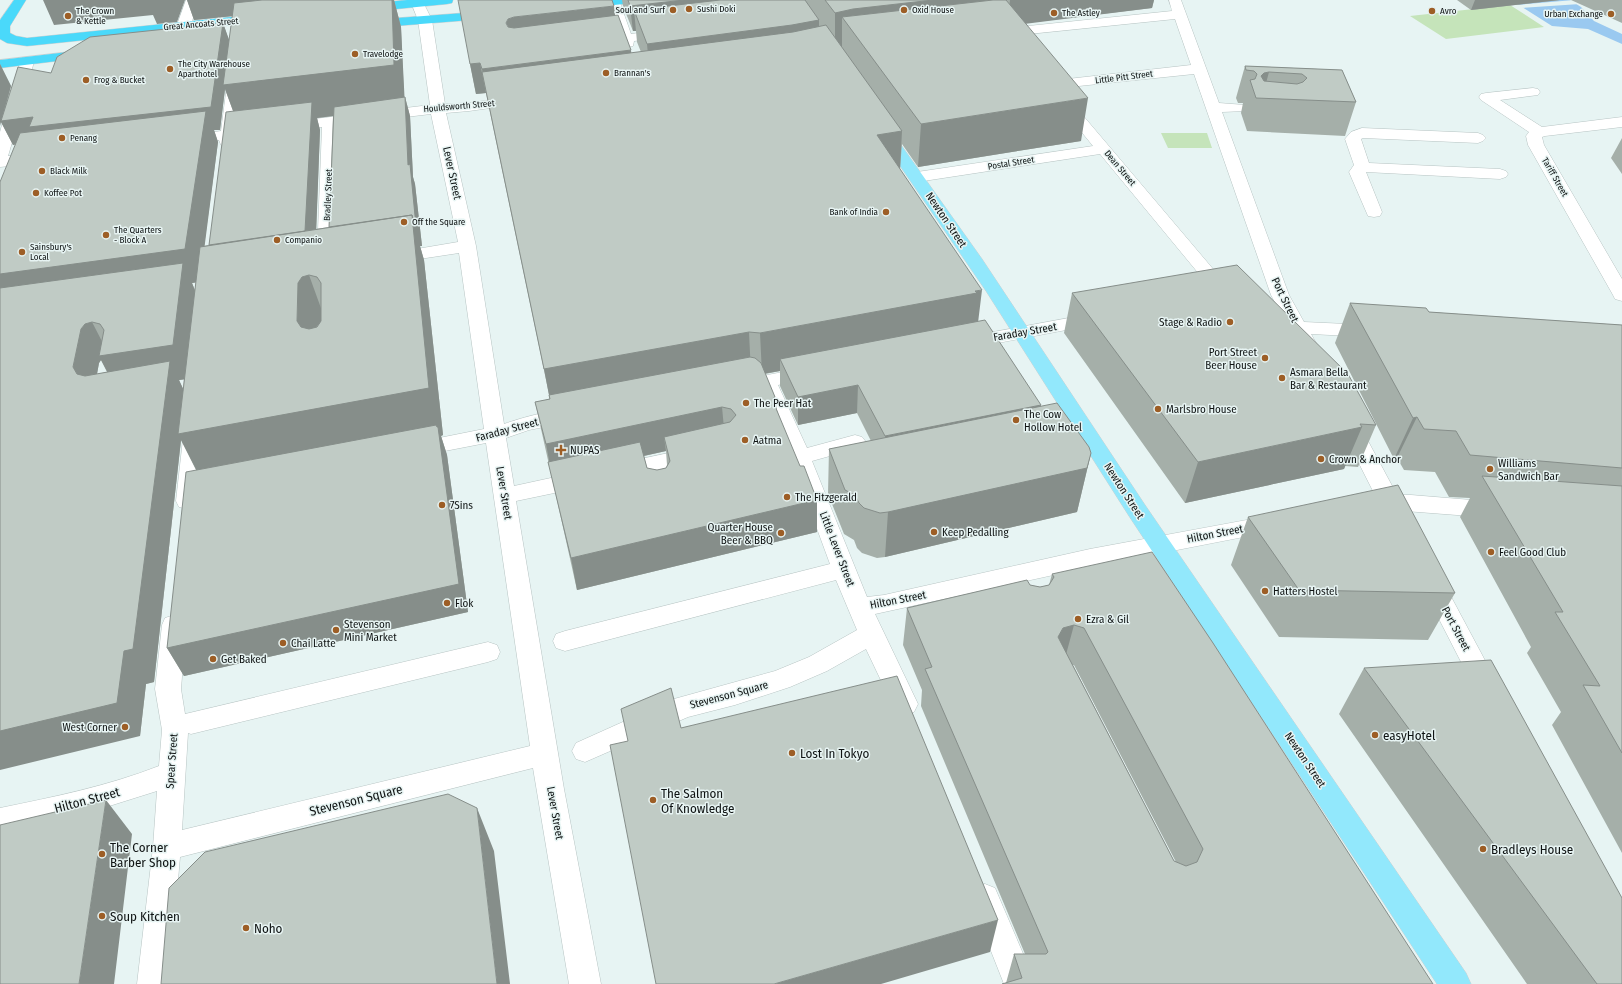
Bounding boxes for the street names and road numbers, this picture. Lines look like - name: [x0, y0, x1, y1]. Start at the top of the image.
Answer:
- street label: Great Ancoats Street: [163, 16, 239, 32]
- street label: Little Pitt Street: [1095, 68, 1153, 86]
- street label: Houldsworth Street: [423, 98, 495, 114]
- street label: Lever Street: [440, 145, 464, 201]
- street label: Dean Street: [1102, 148, 1138, 188]
- street label: Postal Street: [987, 154, 1035, 172]
- street label: Tariff Street: [1540, 156, 1570, 198]
- street label: Bradley Street: [322, 169, 334, 221]
- street label: Newton Street: [923, 190, 969, 250]
- street label: Port Street: [1269, 275, 1302, 325]
- street label: Faraday Street: [992, 320, 1058, 344]
- street label: Faraday Street: [474, 415, 540, 445]
- street label: Newton Street: [1101, 461, 1147, 522]
- street label: Lever Street: [493, 465, 515, 521]
- street label: Little Lever Street: [817, 510, 857, 589]
- street label: Hilton Street: [1186, 522, 1245, 546]
- street label: Hilton Street: [869, 588, 928, 612]
- street label: Port Street: [1439, 605, 1473, 654]
- street label: Stevenson Square: [688, 678, 770, 712]
- street label: Newton Street: [1282, 730, 1328, 790]
- street label: Spear Street: [164, 732, 180, 789]
- street label: Stevenson Square: [308, 781, 404, 819]
- street label: Hilton Street: [53, 784, 122, 816]
- street label: Lever Street: [544, 785, 566, 841]

